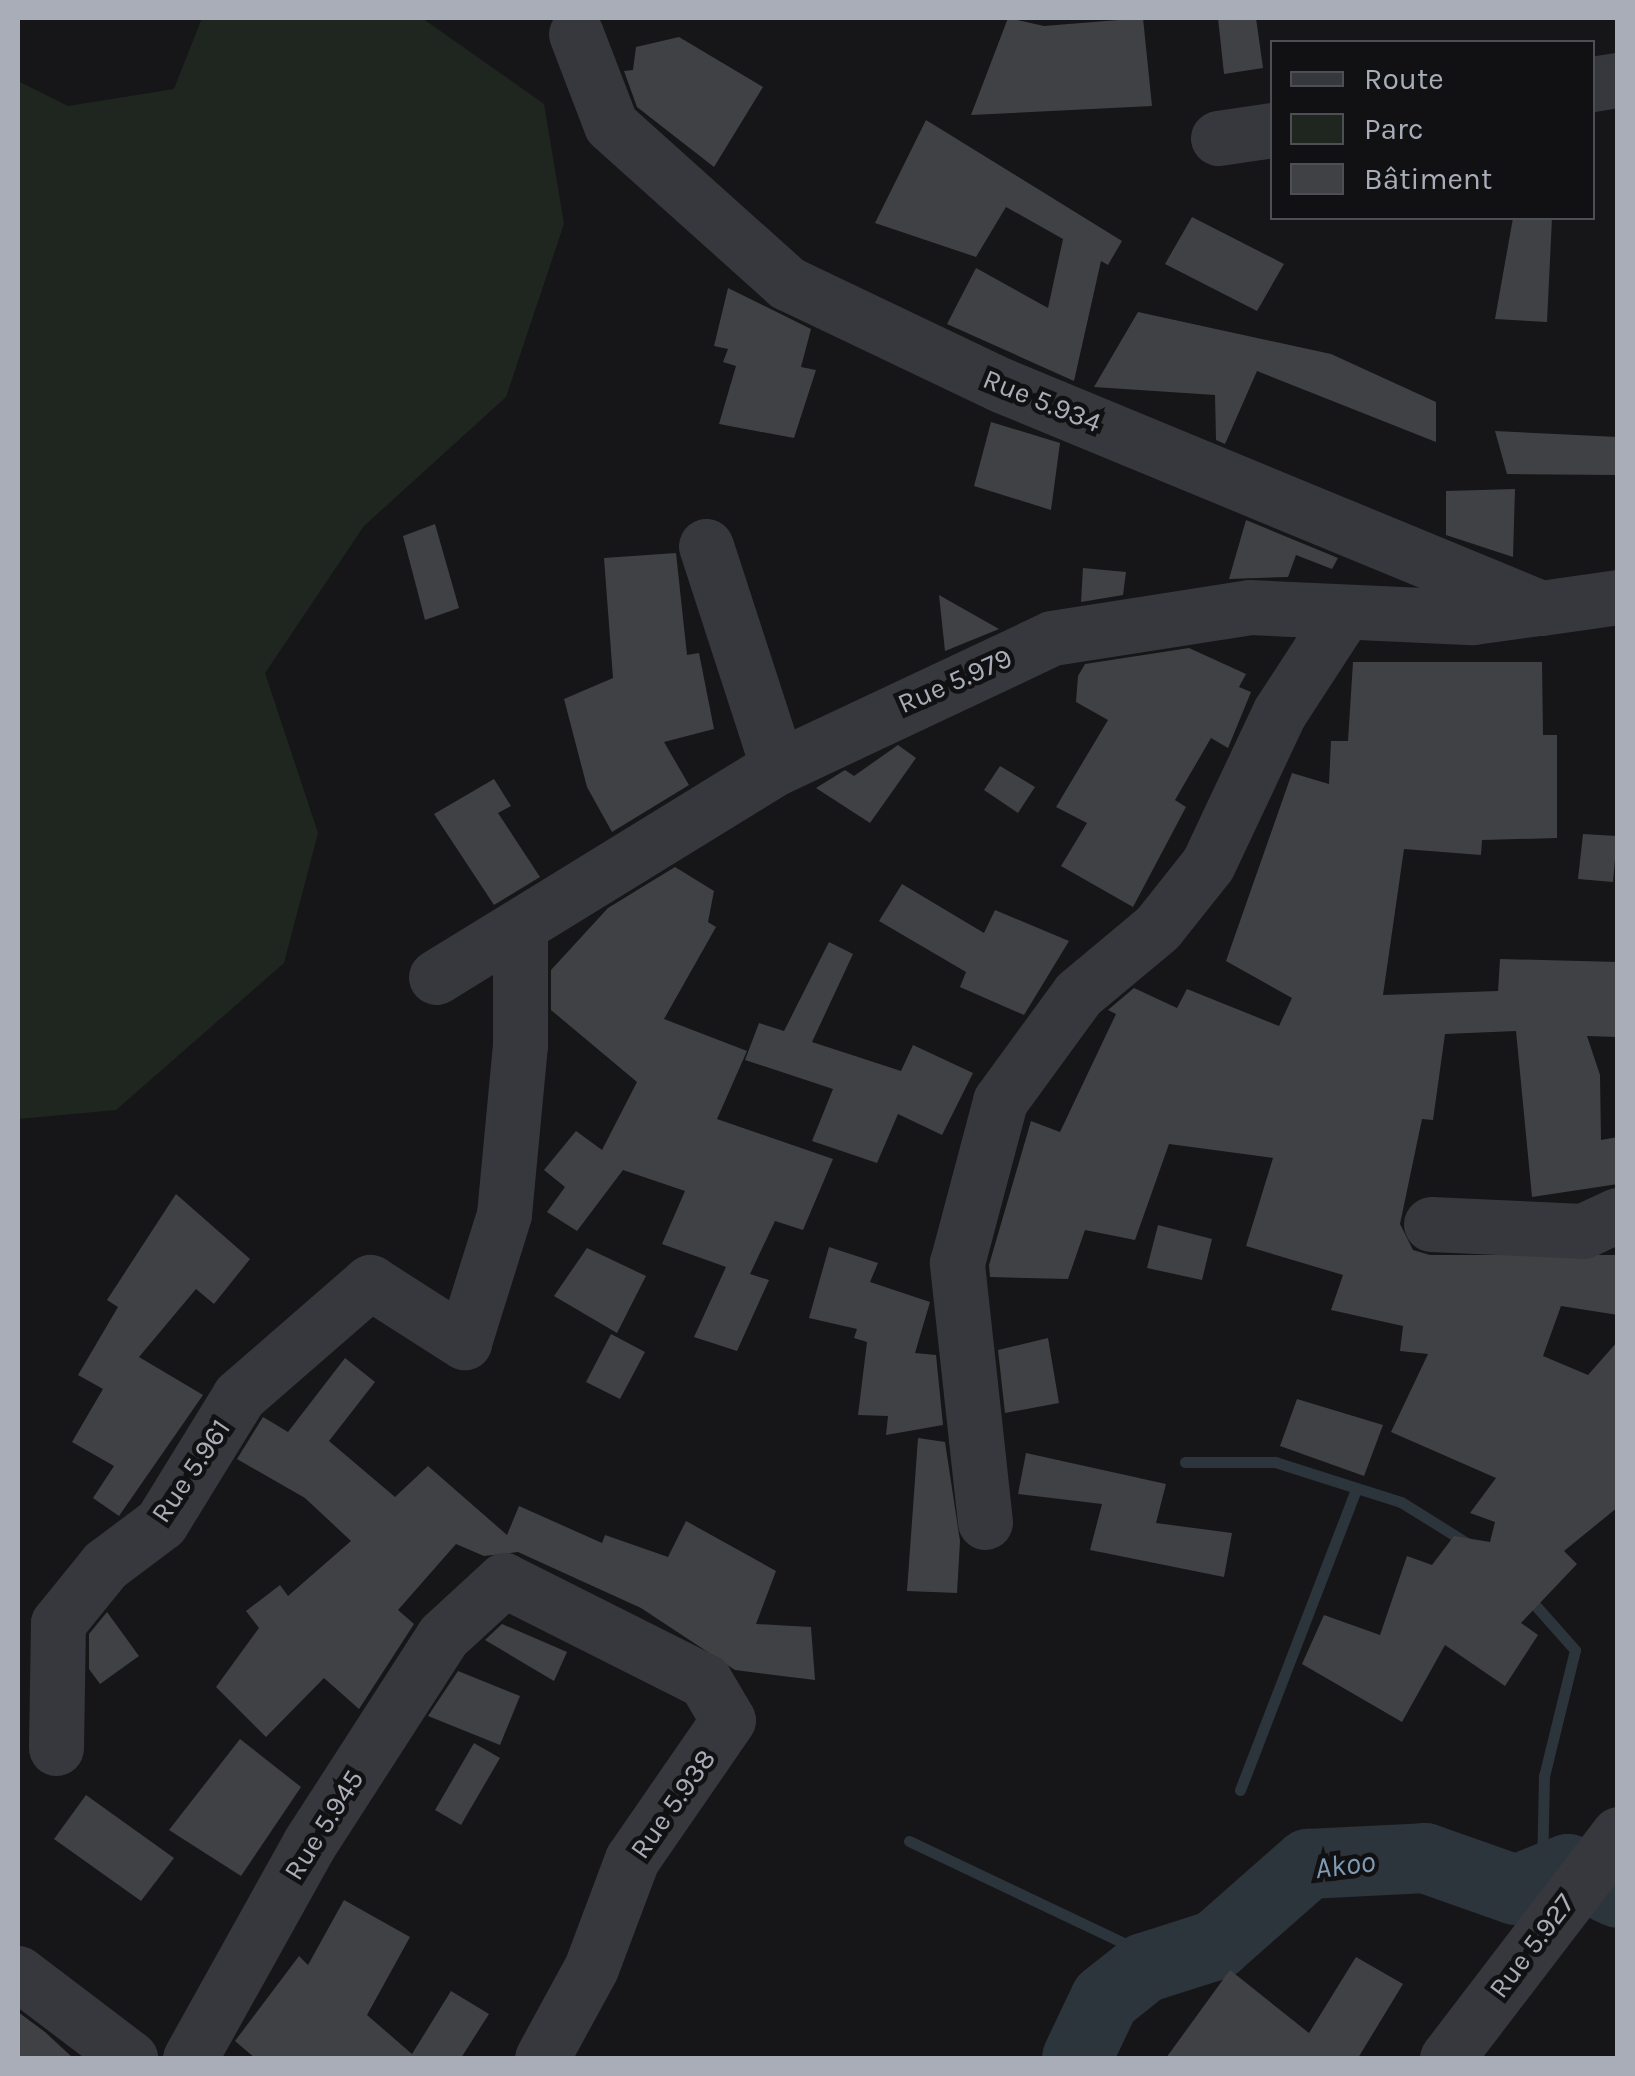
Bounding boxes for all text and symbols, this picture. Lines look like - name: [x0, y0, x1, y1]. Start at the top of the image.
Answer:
- legend: [1270, 40, 1595, 220]
- text: Route: [1364, 61, 1444, 97]
- text: Parc: [1364, 111, 1423, 147]
- text: Bâtiment: [1364, 161, 1492, 197]
- street label: Rue 5.934: [978, 362, 1106, 440]
- street label: Rue 5.979: [893, 641, 1017, 721]
- street label: Rue 5.961: [144, 1413, 238, 1529]
- street label: Rue 5.938: [623, 1743, 723, 1865]
- street label: Rue 5.945: [277, 1764, 371, 1886]
- water label: Akoo: [1313, 1843, 1377, 1887]
- street label: Rue 5.927: [1482, 1887, 1582, 2005]

